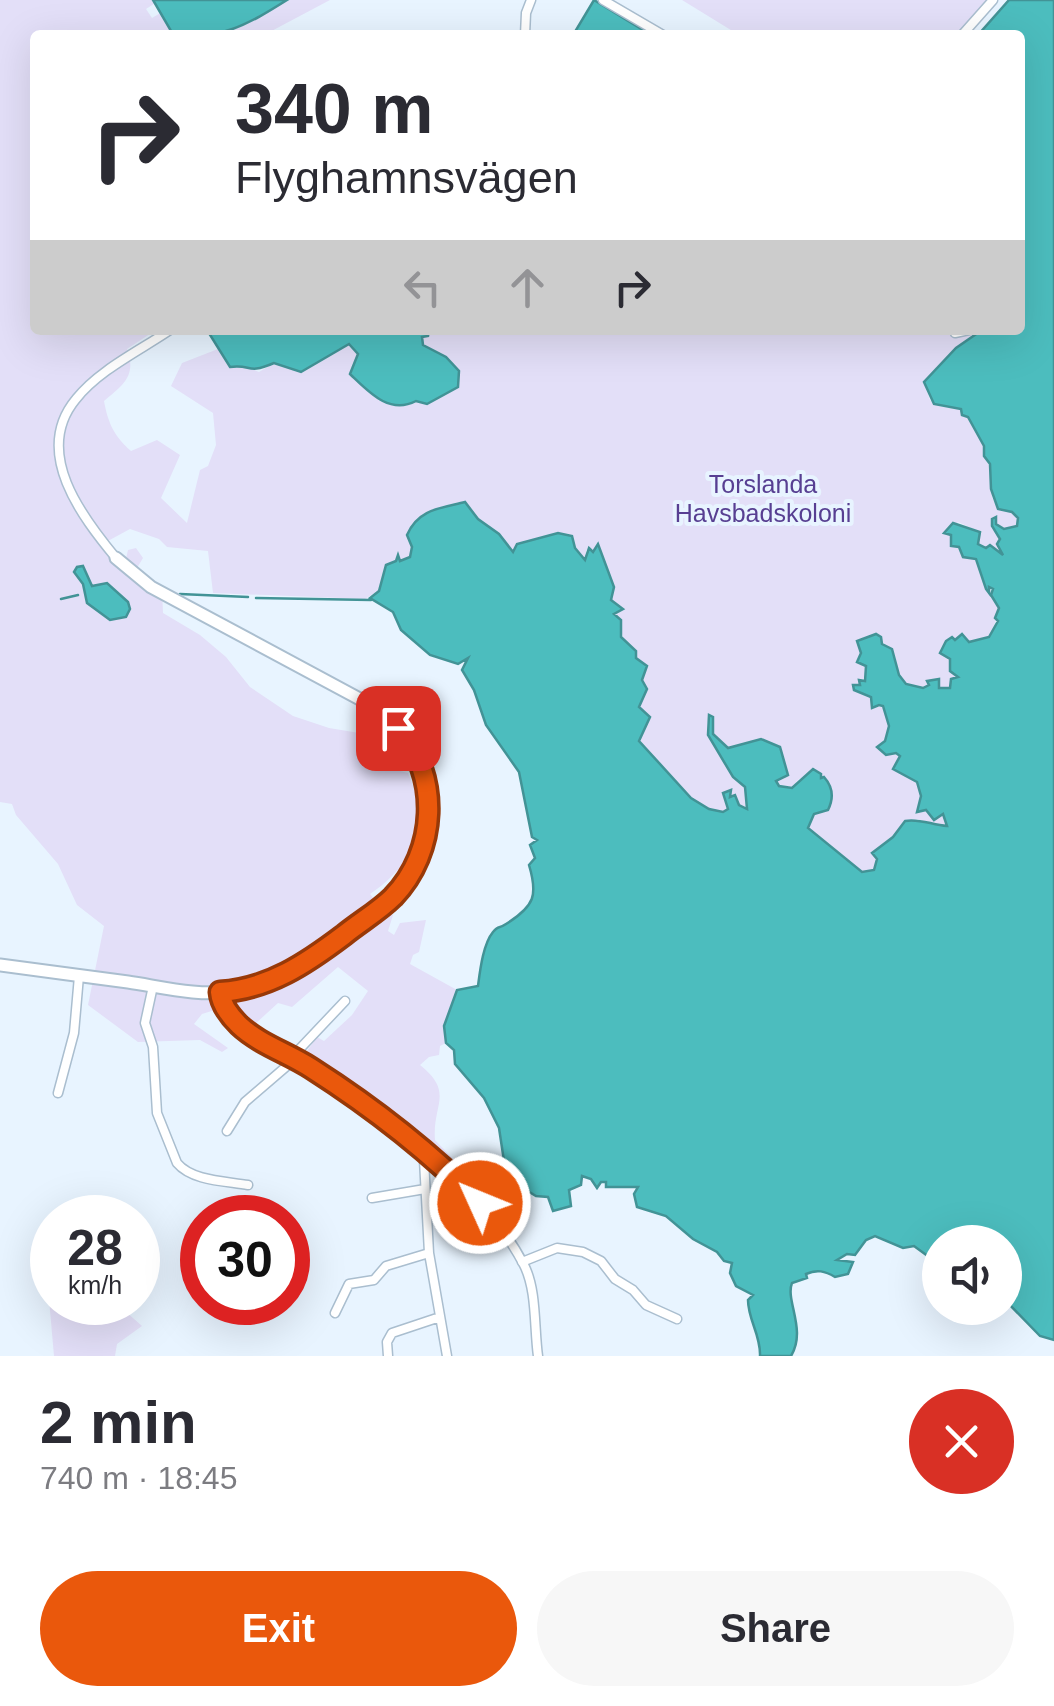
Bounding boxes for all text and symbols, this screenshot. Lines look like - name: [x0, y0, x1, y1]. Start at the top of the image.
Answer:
- icon: right: [70, 70, 200, 200]
- text: 340 m: [235, 70, 433, 148]
- text: Flyghamnsvägen: [235, 152, 578, 203]
- icon: left: [395, 260, 450, 315]
- icon: ahead: [500, 260, 555, 315]
- icon: right: [605, 260, 660, 315]
- park label: Torslanda Havsbadskoloni: [675, 470, 851, 527]
- pin: [356, 686, 441, 771]
- icon: arrive: [371, 701, 426, 756]
- position arrow: [428, 1151, 532, 1255]
- speed limit sign: 30: [180, 1195, 310, 1325]
- text: 28: [67, 1220, 123, 1276]
- map controls: [922, 1225, 1022, 1325]
- button: sound: [922, 1225, 1022, 1325]
- text: km/h: [68, 1271, 122, 1299]
- text: 2 min: [40, 1389, 197, 1456]
- button: close: [909, 1389, 1014, 1494]
- text: 740 m · 18:45: [40, 1460, 237, 1496]
- button: Exit: [40, 1571, 517, 1686]
- button: Share: [537, 1571, 1014, 1686]

